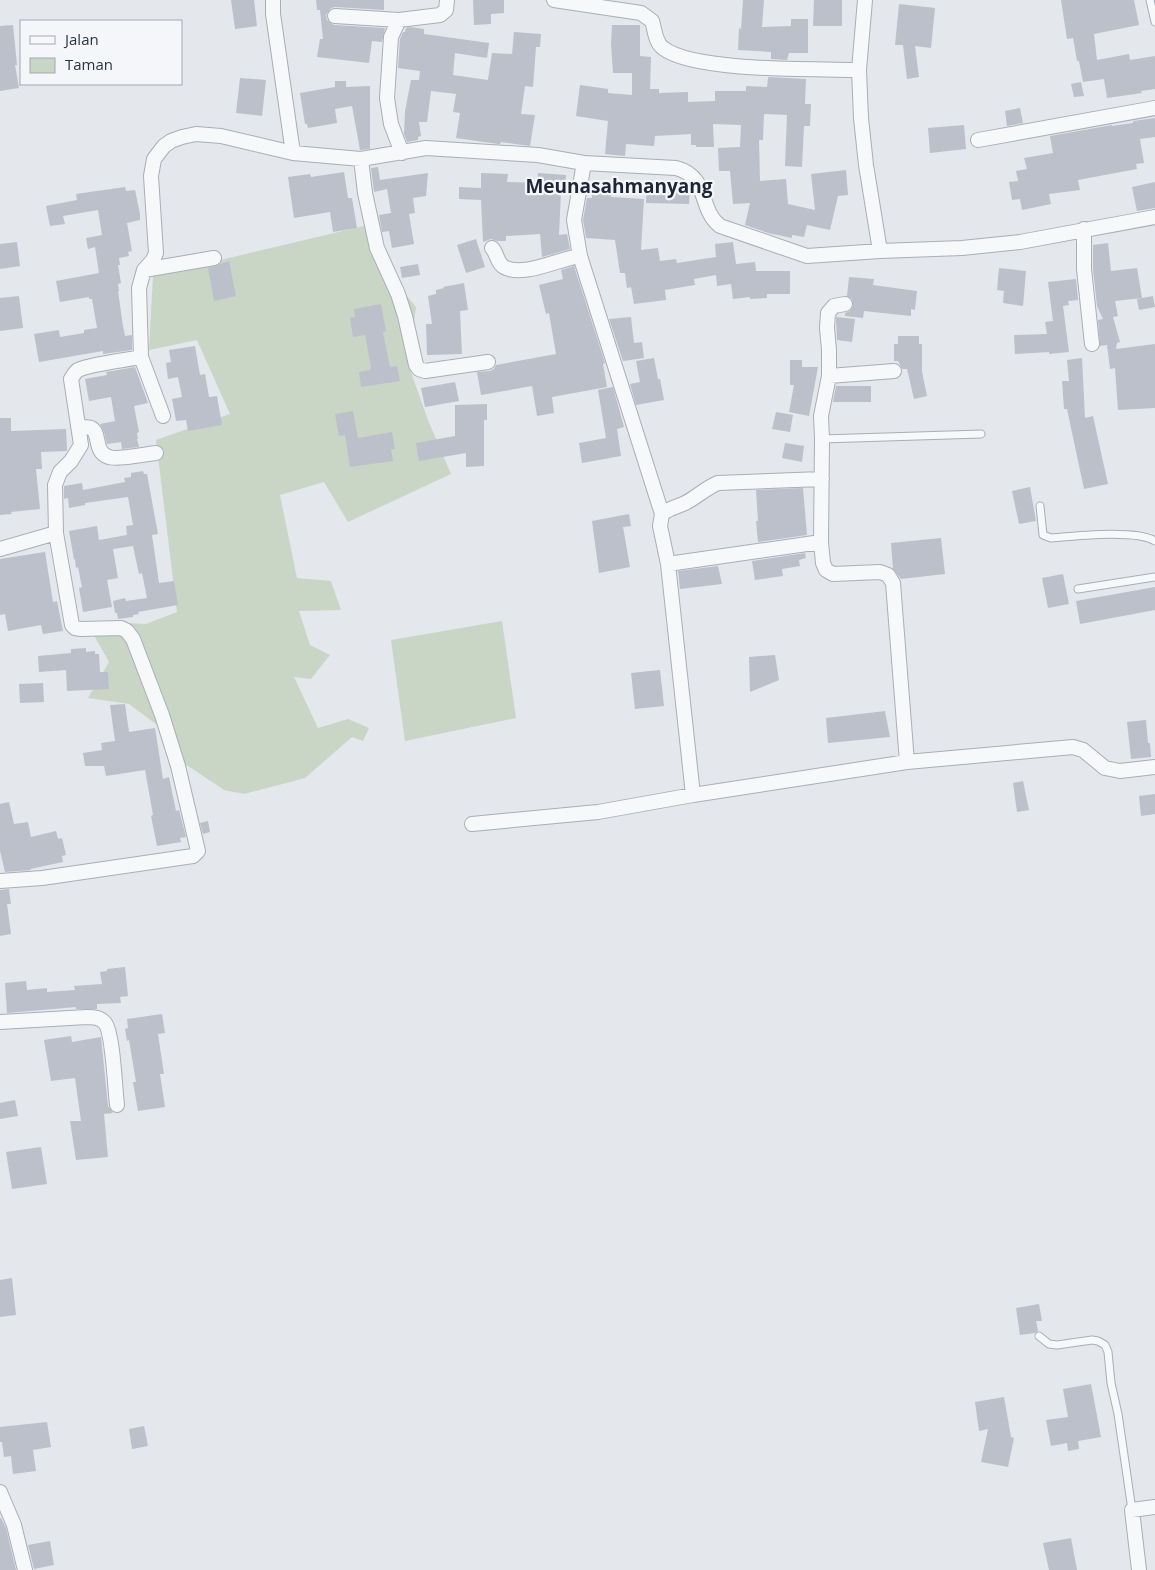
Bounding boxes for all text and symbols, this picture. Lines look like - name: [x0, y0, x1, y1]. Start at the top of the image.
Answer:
- legend: [20, 20, 182, 85]
- text: Jalan: [63, 29, 99, 49]
- text: Taman: [65, 54, 113, 74]
- district label: Meunasahmanyang: [525, 173, 713, 199]

